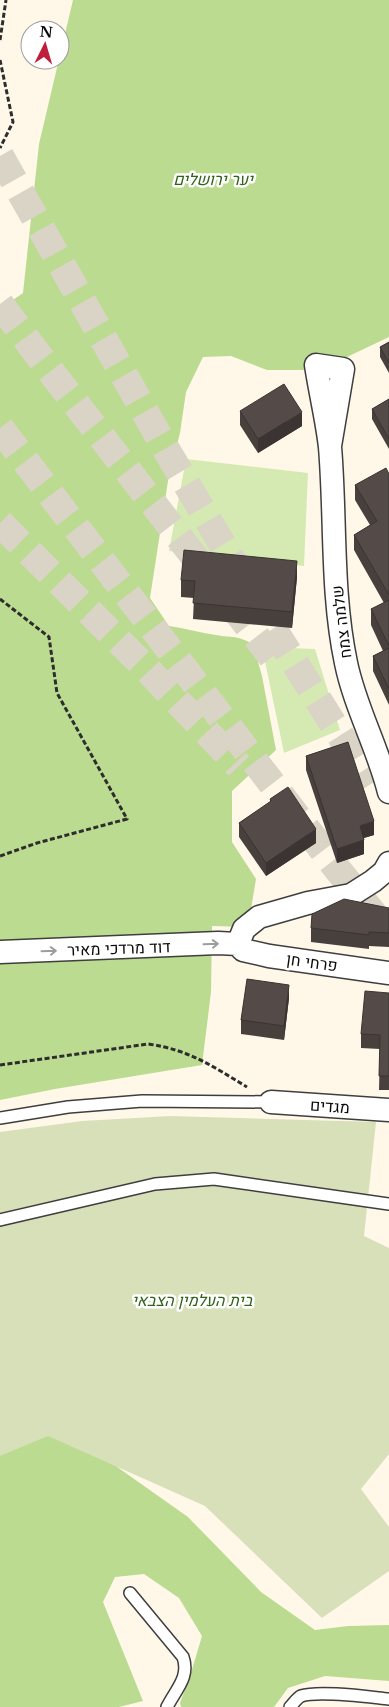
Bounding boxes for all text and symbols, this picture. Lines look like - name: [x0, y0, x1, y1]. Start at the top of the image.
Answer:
- north arrow: [20, 20, 70, 70]
- text: N: [39, 23, 53, 42]
- park label: יער ירושלים: [173, 169, 254, 189]
- street label: שלמה צמח: [327, 584, 355, 660]
- street label: דוד מרדכי מאיר: [67, 936, 171, 960]
- one-way arrow: [203, 939, 219, 948]
- one-way arrow: [40, 946, 56, 955]
- street label: פרחי חן: [285, 949, 339, 975]
- street label: מגדים: [310, 1095, 350, 1117]
- park label: בית העלמין הצבאי: [132, 1290, 253, 1310]

